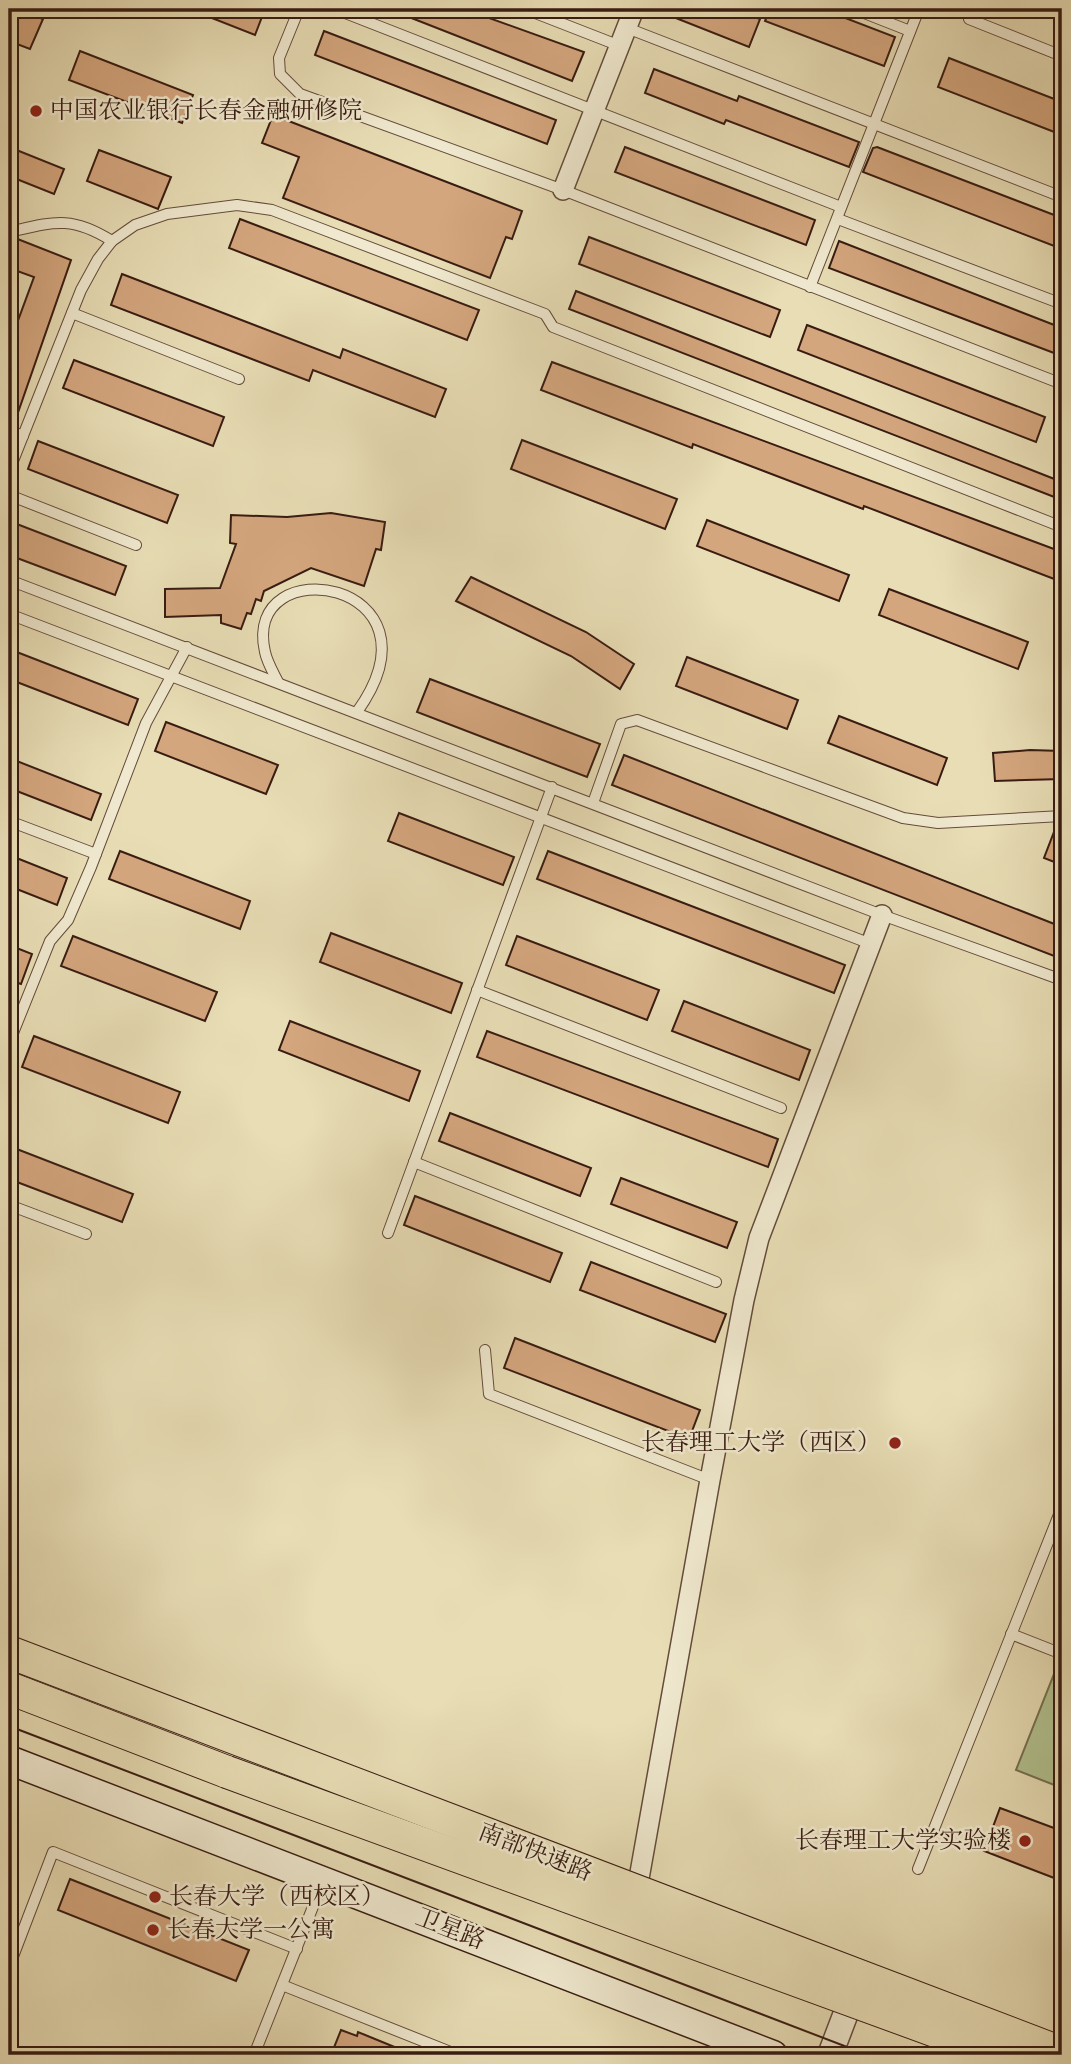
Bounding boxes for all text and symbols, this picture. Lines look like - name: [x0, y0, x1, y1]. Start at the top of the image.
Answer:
- place label: 中国农业银行长春金融研修院: [50, 96, 362, 127]
- marker: 中国农业银行长春金融研修院: [28, 103, 44, 119]
- place label: 长春理工大学（西区）: [641, 1428, 881, 1459]
- marker: 长春理工大学（西区）: [887, 1435, 903, 1451]
- street label: 南部快速路: [473, 1817, 597, 1889]
- place label: 长春理工大学实验楼: [795, 1826, 1011, 1857]
- marker: 长春理工大学实验楼: [1017, 1833, 1033, 1849]
- place label: 长春大学（西校区）: [169, 1882, 385, 1913]
- marker: 长春大学（西校区）: [147, 1889, 163, 1905]
- street label: 卫星路: [411, 1903, 489, 1957]
- place label: 长春大学一公寓: [167, 1915, 335, 1946]
- marker: 长春大学一公寓: [145, 1922, 161, 1938]

